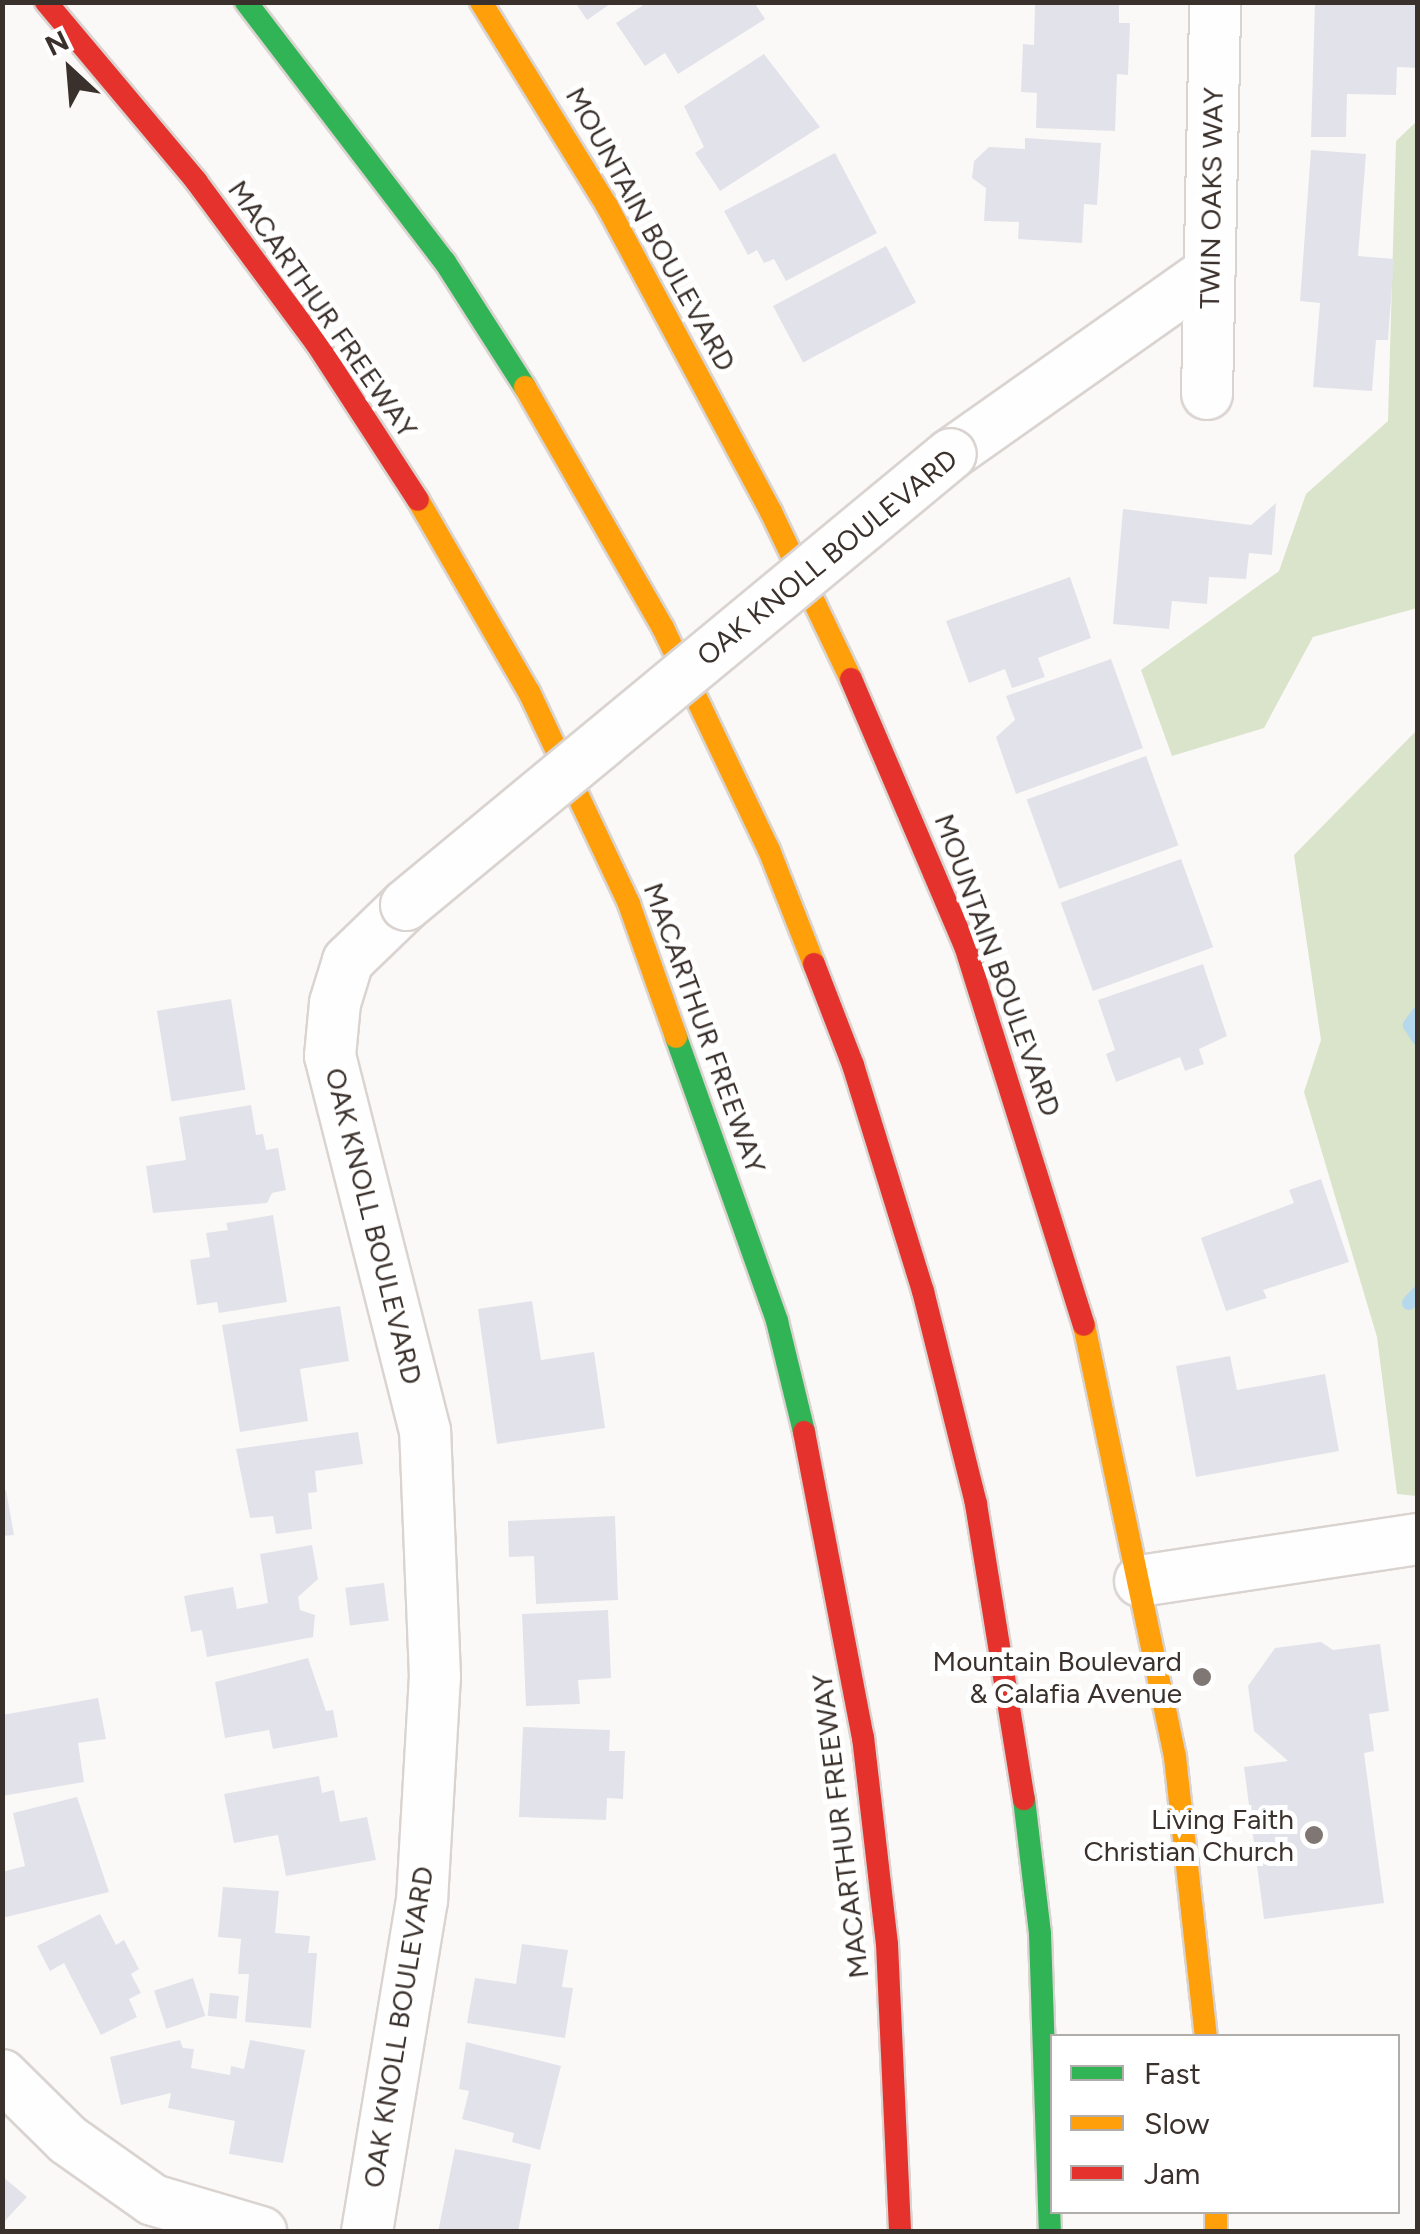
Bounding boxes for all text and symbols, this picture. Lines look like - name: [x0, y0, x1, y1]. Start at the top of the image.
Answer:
- north arrow: [20, 20, 120, 120]
- text: N: [40, 23, 74, 63]
- street label: MOUNTAIN BOULEVARD: [559, 81, 743, 377]
- street label: TWIN OAKS WAY: [1192, 87, 1230, 309]
- street label: MACARTHUR FREEWAY: [221, 174, 425, 444]
- street label: OAK KNOLL BOULEVARD: [690, 442, 964, 672]
- street label: MOUNTAIN BOULEVARD: [928, 809, 1068, 1121]
- street label: MACARTHUR FREEWAY: [637, 878, 773, 1178]
- street label: OAK KNOLL BOULEVARD: [318, 1064, 430, 1388]
- place label: Mountain Boulevard & Calafia Avenue: [933, 1644, 1182, 1710]
- marker: Mountain Boulevard & Calafia Avenue: [1191, 1666, 1213, 1688]
- street label: MACARTHUR FREEWAY: [805, 1672, 875, 1980]
- place label: Living Faith Christian Church: [1084, 1802, 1294, 1868]
- marker: Living Faith Christian Church: [1303, 1824, 1325, 1846]
- street label: OAK KNOLL BOULEVARD: [356, 1864, 440, 2190]
- legend: [1050, 2034, 1400, 2214]
- text: Fast: [1144, 2055, 1201, 2092]
- text: Slow: [1144, 2105, 1210, 2142]
- text: Jam: [1144, 2155, 1200, 2192]

